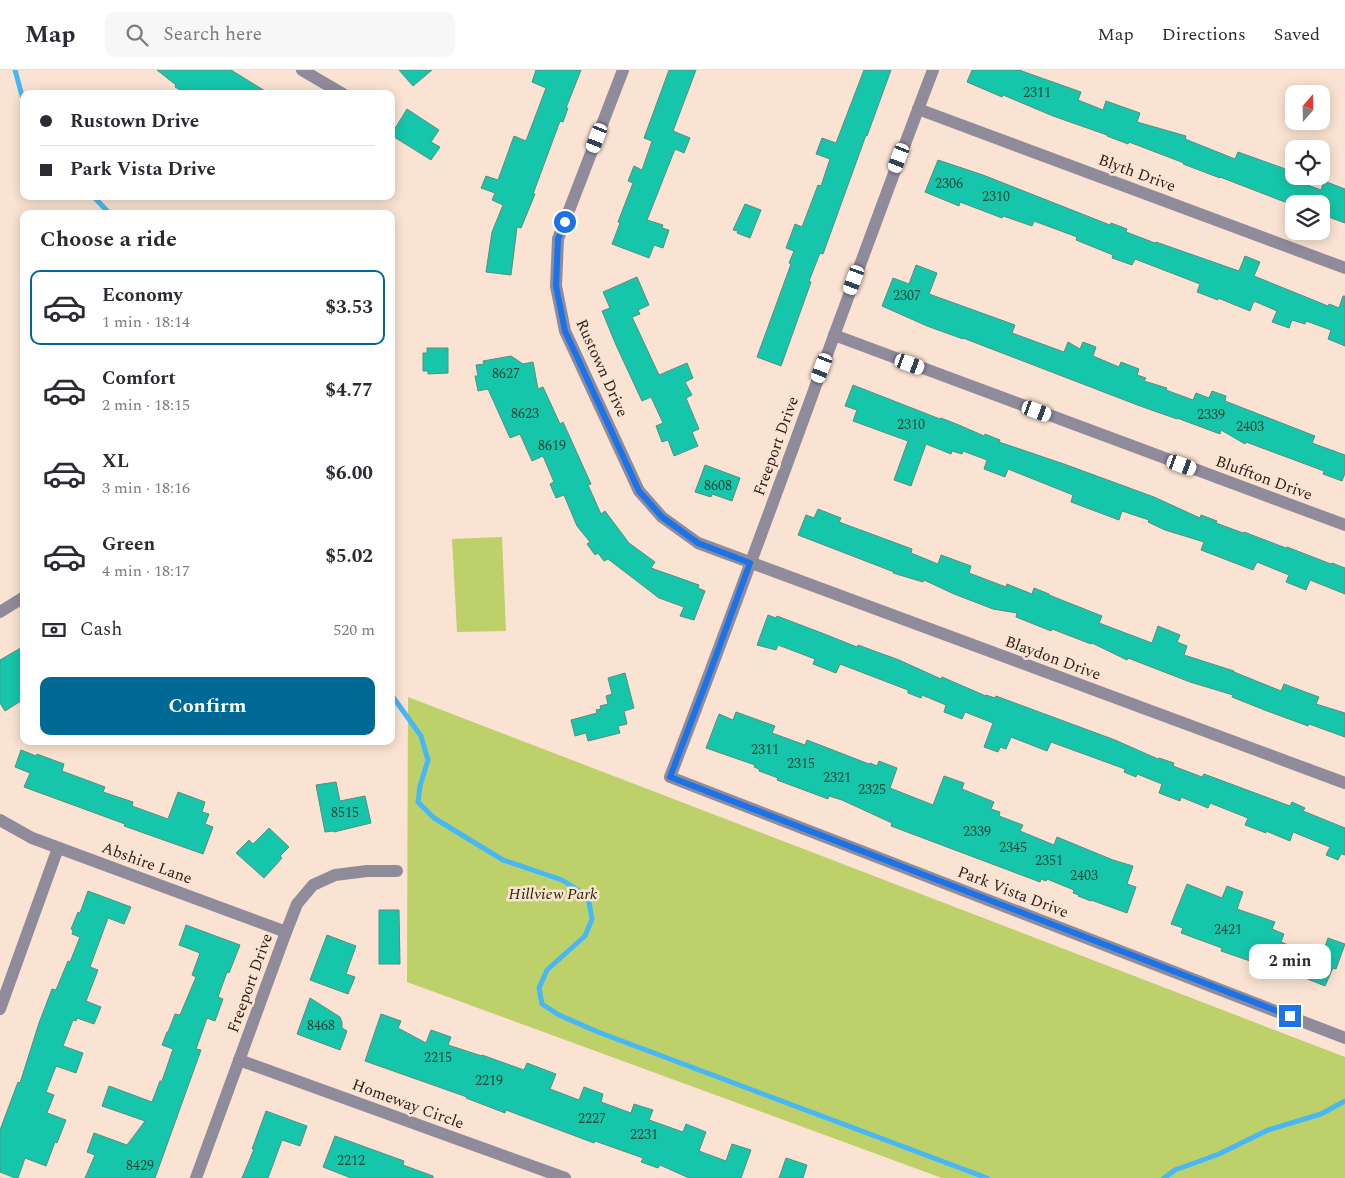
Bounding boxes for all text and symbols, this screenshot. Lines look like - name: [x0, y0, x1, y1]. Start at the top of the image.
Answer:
- search box: [105, 12, 455, 57]
- text: Map: [25, 17, 75, 53]
- text: Search here: [163, 20, 262, 49]
- icon: search: [123, 21, 151, 49]
- text: Map: [1098, 21, 1134, 48]
- text: Directions: [1162, 21, 1246, 48]
- text: Saved: [1274, 21, 1320, 48]
- house number: 2311: [1023, 82, 1051, 103]
- north arrow: [1285, 85, 1330, 130]
- map controls: [1285, 85, 1330, 240]
- text: Rustown Drive: [70, 107, 199, 136]
- car: [584, 121, 609, 155]
- button: locate: [1285, 140, 1330, 185]
- car: [886, 141, 911, 175]
- street label: Blyth Drive: [1095, 148, 1179, 198]
- text: Park Vista Drive: [70, 155, 216, 184]
- house number: 2306: [935, 173, 963, 194]
- house number: 2310: [982, 186, 1010, 207]
- button: layers: [1285, 195, 1330, 240]
- route start: [554, 211, 576, 233]
- text: Choose a ride: [40, 223, 177, 256]
- car: [841, 263, 866, 297]
- text: Economy: [102, 281, 183, 310]
- icon: car: [42, 285, 87, 330]
- house number: 2307: [893, 285, 921, 306]
- text: $3.53: [325, 293, 373, 322]
- text: 1 min · 18:14: [102, 310, 190, 334]
- street label: Rustown Drive: [570, 315, 634, 421]
- car: [809, 351, 834, 385]
- car: [893, 352, 926, 376]
- house number: 8627: [492, 363, 520, 384]
- text: Comfort: [102, 364, 176, 393]
- icon: car: [42, 368, 87, 413]
- text: $4.77: [325, 376, 373, 405]
- text: 2 min · 18:15: [102, 393, 190, 417]
- street label: Freeport Drive: [747, 393, 805, 499]
- car: [1020, 399, 1053, 423]
- house number: 8623: [511, 403, 539, 424]
- house number: 2339: [1197, 404, 1225, 425]
- house number: 2310: [897, 414, 925, 435]
- house number: 2403: [1236, 416, 1264, 437]
- house number: 8619: [538, 435, 566, 456]
- text: XL: [102, 447, 129, 476]
- street label: Bluffton Drive: [1212, 449, 1316, 507]
- icon: car: [42, 451, 87, 496]
- car: [1165, 453, 1198, 477]
- text: $6.00: [325, 459, 373, 488]
- house number: 8608: [704, 475, 732, 496]
- text: 3 min · 18:16: [102, 476, 190, 500]
- text: Green: [102, 530, 155, 559]
- icon: car: [42, 534, 87, 579]
- text: $5.02: [325, 542, 373, 571]
- text: 4 min · 18:17: [102, 559, 190, 583]
- text: Cash: [80, 615, 122, 644]
- icon: cash: [40, 616, 68, 644]
- text: 520 m: [333, 618, 375, 642]
- street label: Blaydon Drive: [1002, 630, 1104, 686]
- button: Confirm: [40, 677, 375, 735]
- house number: 2311: [751, 739, 779, 760]
- house number: 2315: [787, 753, 815, 774]
- house number: 2321: [823, 767, 851, 788]
- house number: 2325: [858, 779, 886, 800]
- house number: 8515: [331, 802, 359, 823]
- house number: 2339: [963, 821, 991, 842]
- street label: Abshire Lane: [98, 835, 196, 891]
- house number: 2345: [999, 837, 1027, 858]
- house number: 2351: [1035, 850, 1063, 871]
- street label: Park Vista Drive: [954, 860, 1072, 924]
- house number: 2403: [1070, 865, 1098, 886]
- park label: Hillview Park: [509, 882, 598, 906]
- house number: 2421: [1214, 919, 1242, 940]
- street label: Freeport Drive: [221, 930, 279, 1036]
- callout: 2 min: [1249, 944, 1331, 978]
- text: 2 min: [1269, 949, 1311, 973]
- route end: [1279, 1005, 1301, 1027]
- house number: 8468: [307, 1015, 335, 1036]
- house number: 2215: [424, 1047, 452, 1068]
- house number: 2219: [475, 1070, 503, 1091]
- street label: Homeway Circle: [349, 1073, 467, 1135]
- house number: 2227: [578, 1108, 606, 1129]
- house number: 2231: [630, 1124, 658, 1145]
- house number: 2212: [337, 1150, 365, 1171]
- house number: 8429: [126, 1155, 154, 1176]

